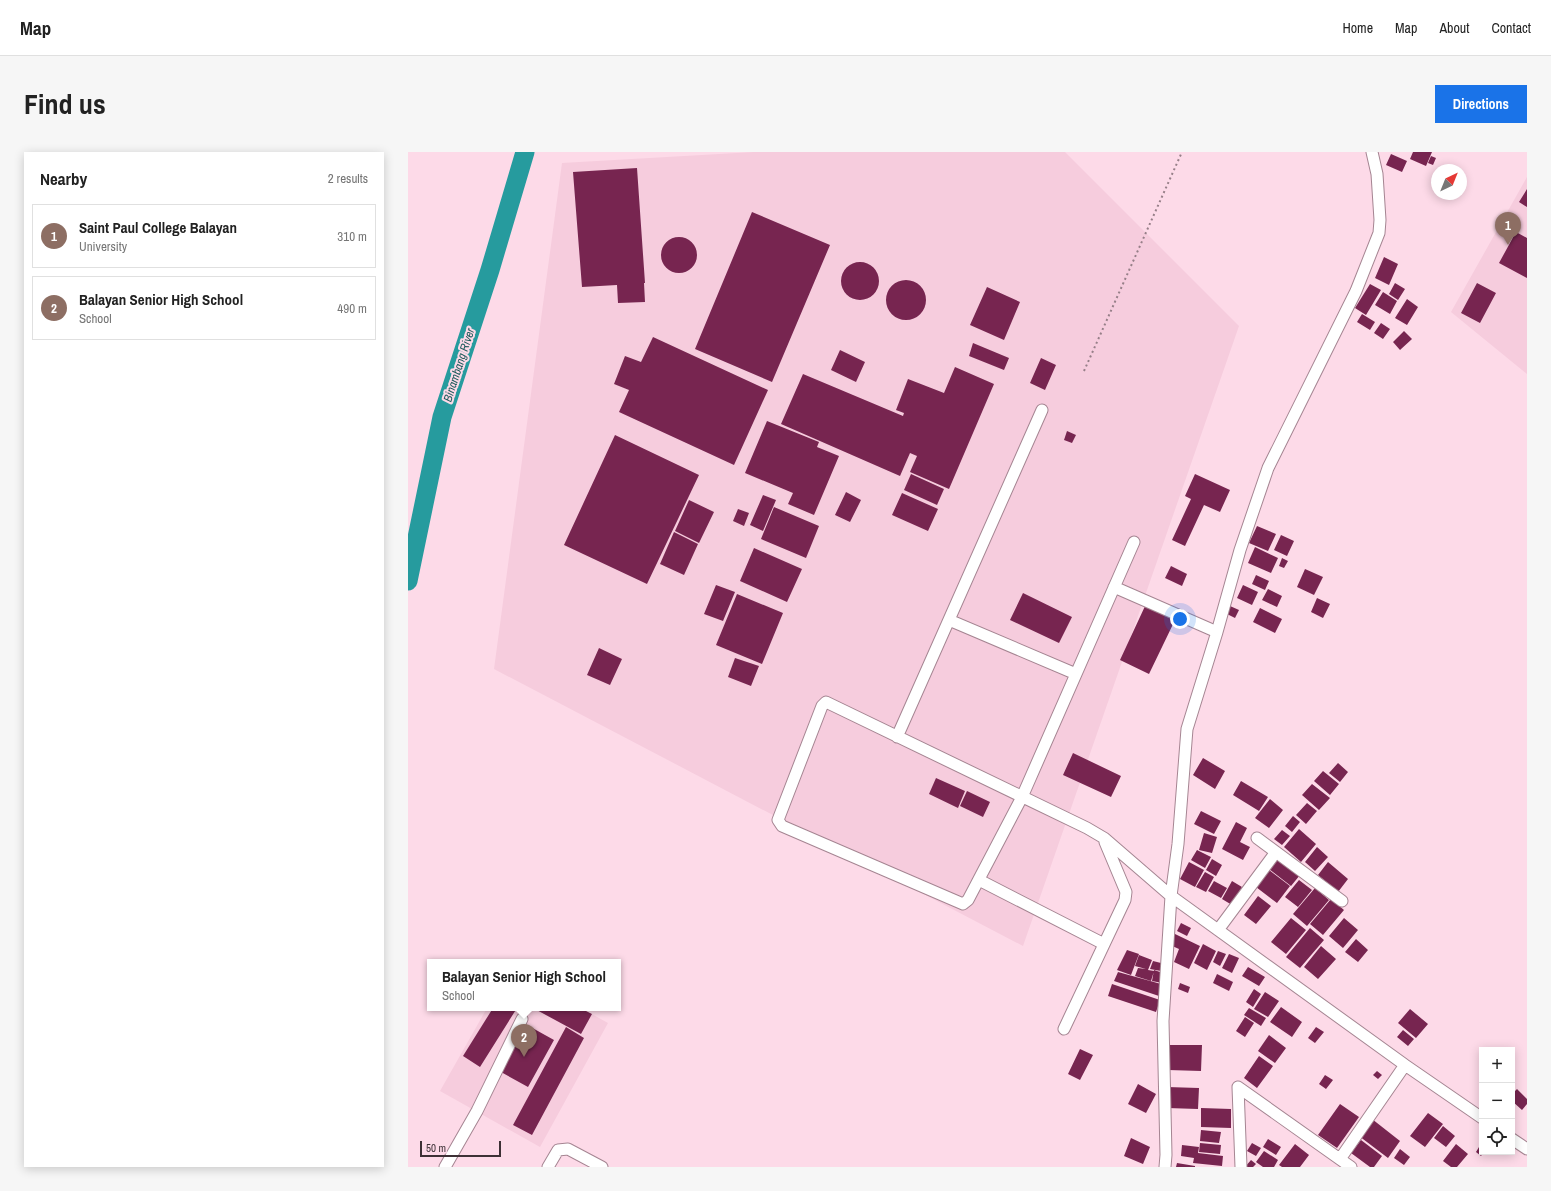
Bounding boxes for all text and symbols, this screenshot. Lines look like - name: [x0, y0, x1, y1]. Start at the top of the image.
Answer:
- text: Map: [20, 15, 51, 41]
- text: Home: [1342, 19, 1373, 37]
- text: Map: [1395, 19, 1417, 37]
- text: About: [1439, 19, 1469, 37]
- text: Contact: [1491, 19, 1531, 37]
- text: Find us: [24, 85, 106, 123]
- button: Directions: [1435, 85, 1527, 123]
- north arrow: [1431, 164, 1467, 200]
- text: Nearby: [40, 167, 87, 190]
- text: 2 results: [328, 170, 368, 187]
- pin: 1: [1495, 212, 1521, 245]
- text: Saint Paul College Balayan: [79, 217, 237, 238]
- text: 1: [51, 228, 57, 245]
- text: 310 m: [337, 228, 367, 245]
- text: University: [79, 238, 127, 255]
- text: Balayan Senior High School: [79, 289, 243, 310]
- text: 2: [51, 300, 57, 317]
- text: 490 m: [337, 300, 367, 317]
- text: School: [79, 310, 112, 327]
- water label: Binambang River: [440, 325, 479, 404]
- your location: [1170, 609, 1190, 629]
- popup: [427, 959, 621, 1011]
- text: Balayan Senior High School: [442, 966, 606, 987]
- text: School: [442, 987, 475, 1004]
- pin: 2: [511, 1024, 537, 1057]
- map controls: [1479, 1047, 1515, 1155]
- button: +: [1479, 1047, 1515, 1083]
- button: −: [1479, 1083, 1515, 1119]
- button: locate: [1479, 1119, 1515, 1155]
- scale bar: [420, 1139, 501, 1158]
- text: 50 m: [426, 1141, 446, 1155]

